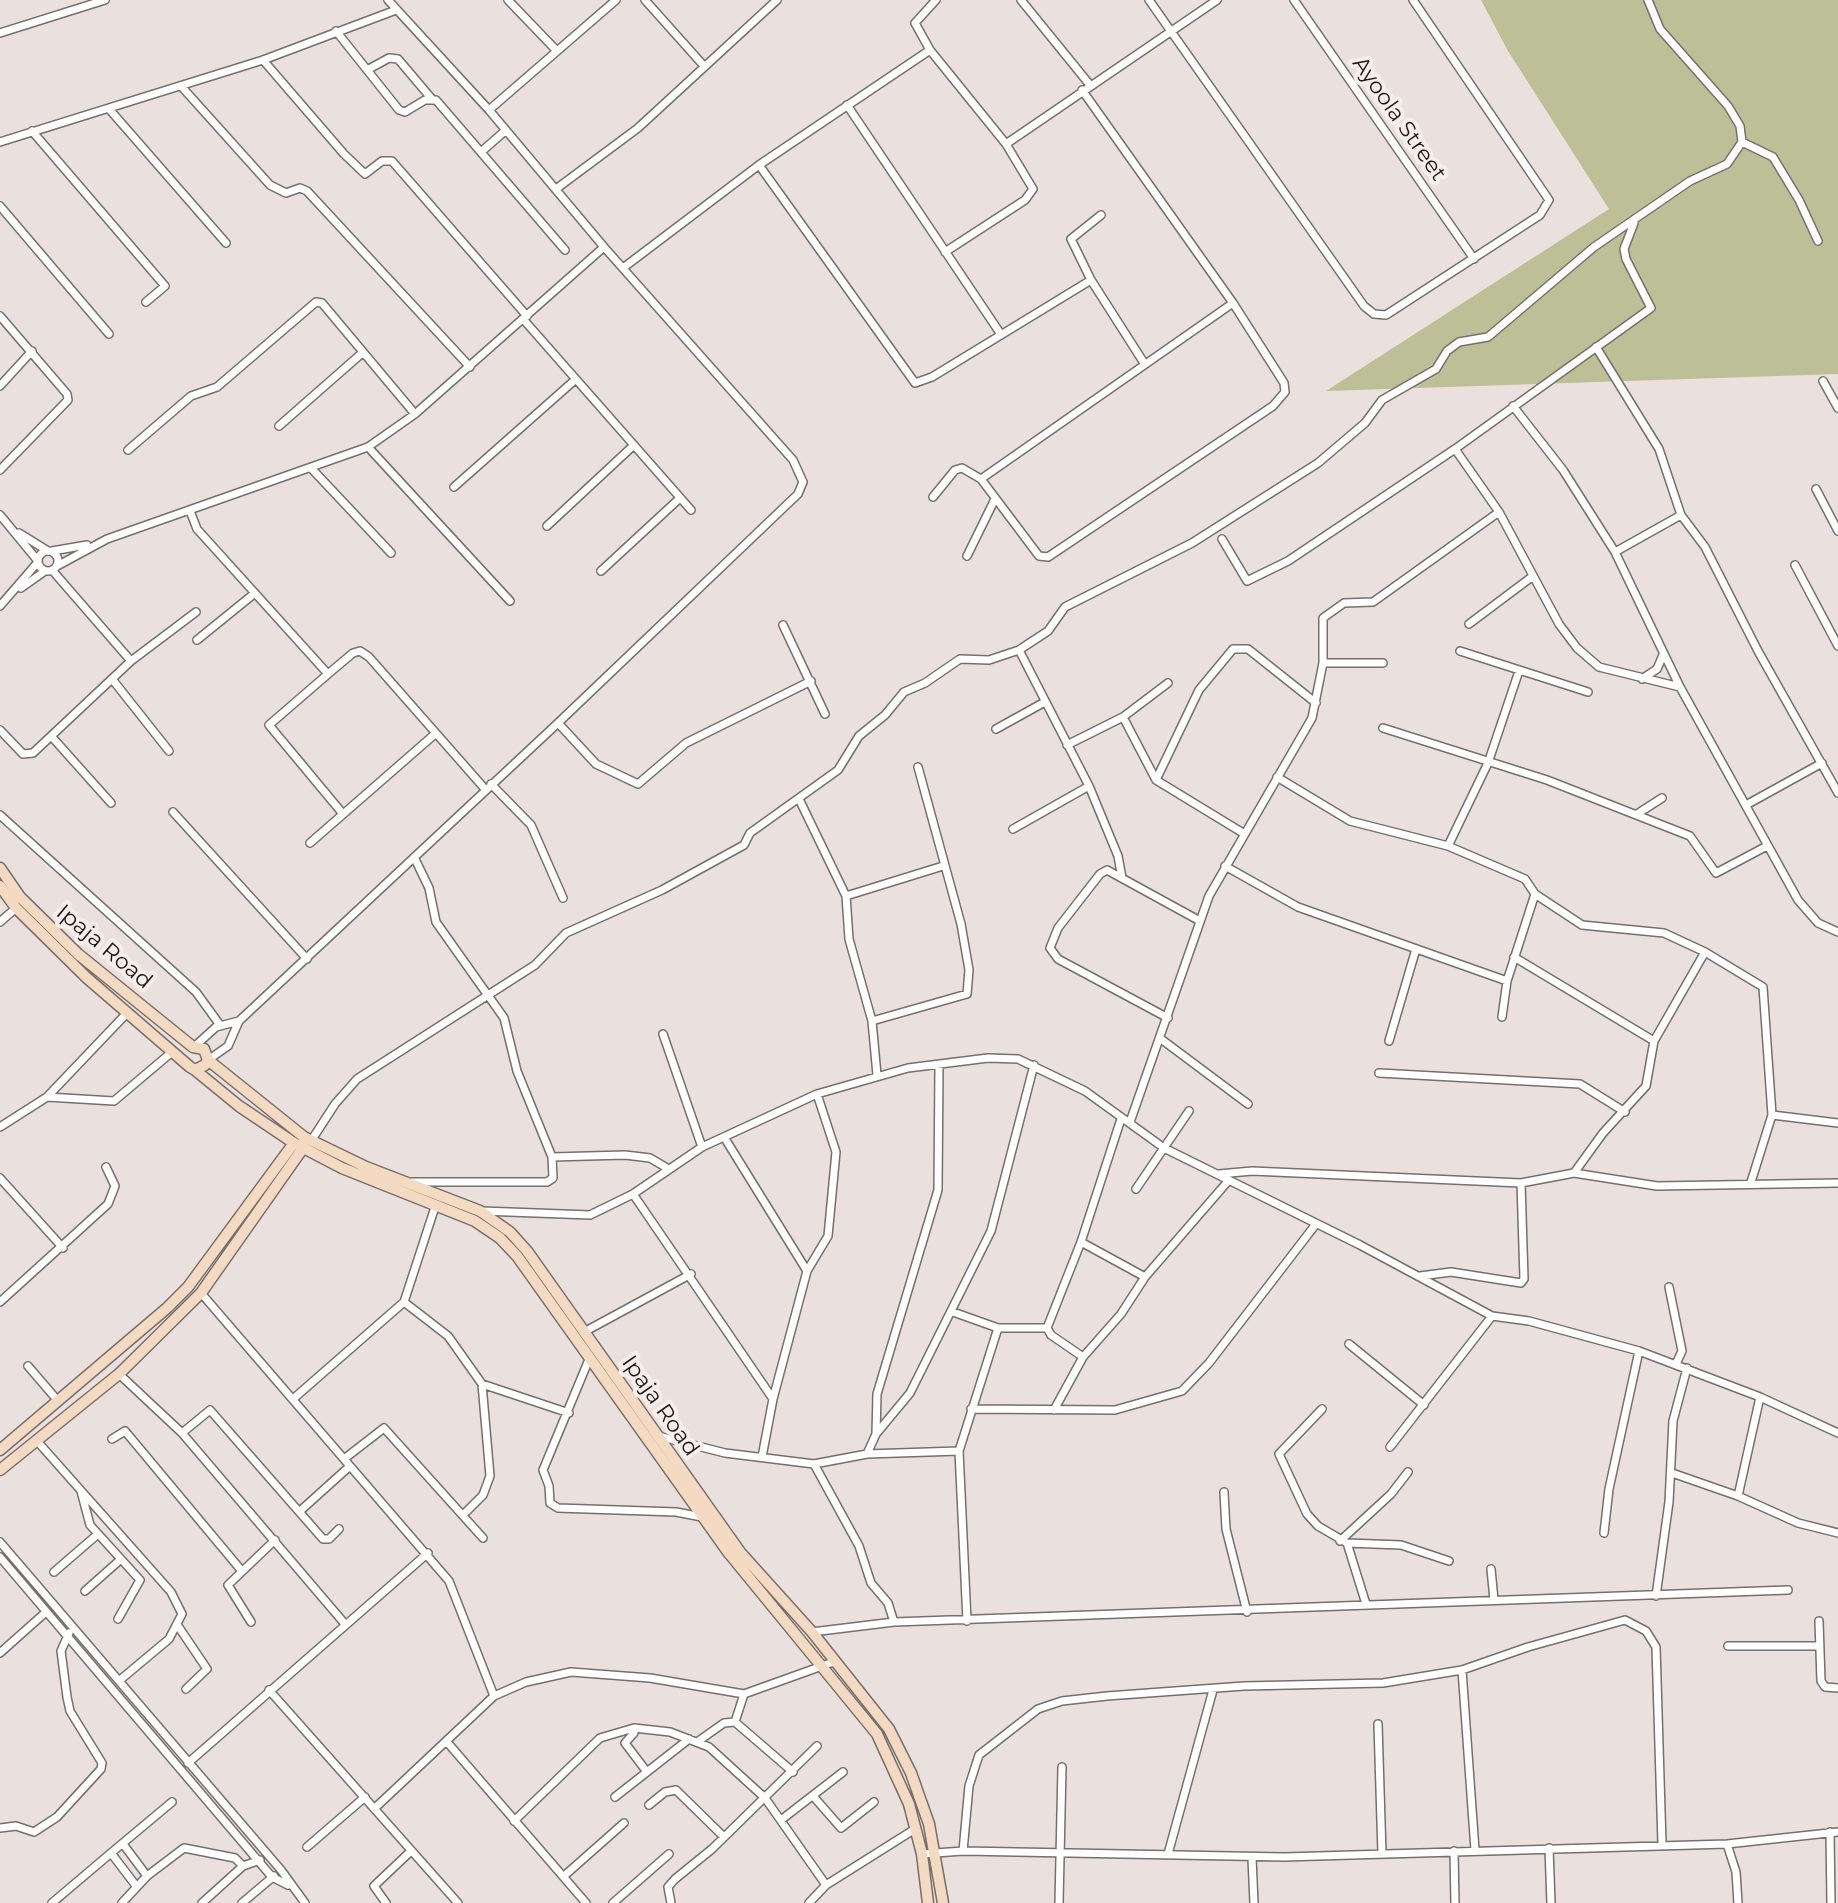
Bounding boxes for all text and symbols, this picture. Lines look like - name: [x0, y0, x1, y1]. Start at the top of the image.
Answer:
- street label: Ayoola Street: [1346, 52, 1452, 186]
- street label: Ipaja Road: [51, 899, 157, 995]
- street label: Ipaja Road: [616, 1351, 704, 1461]

